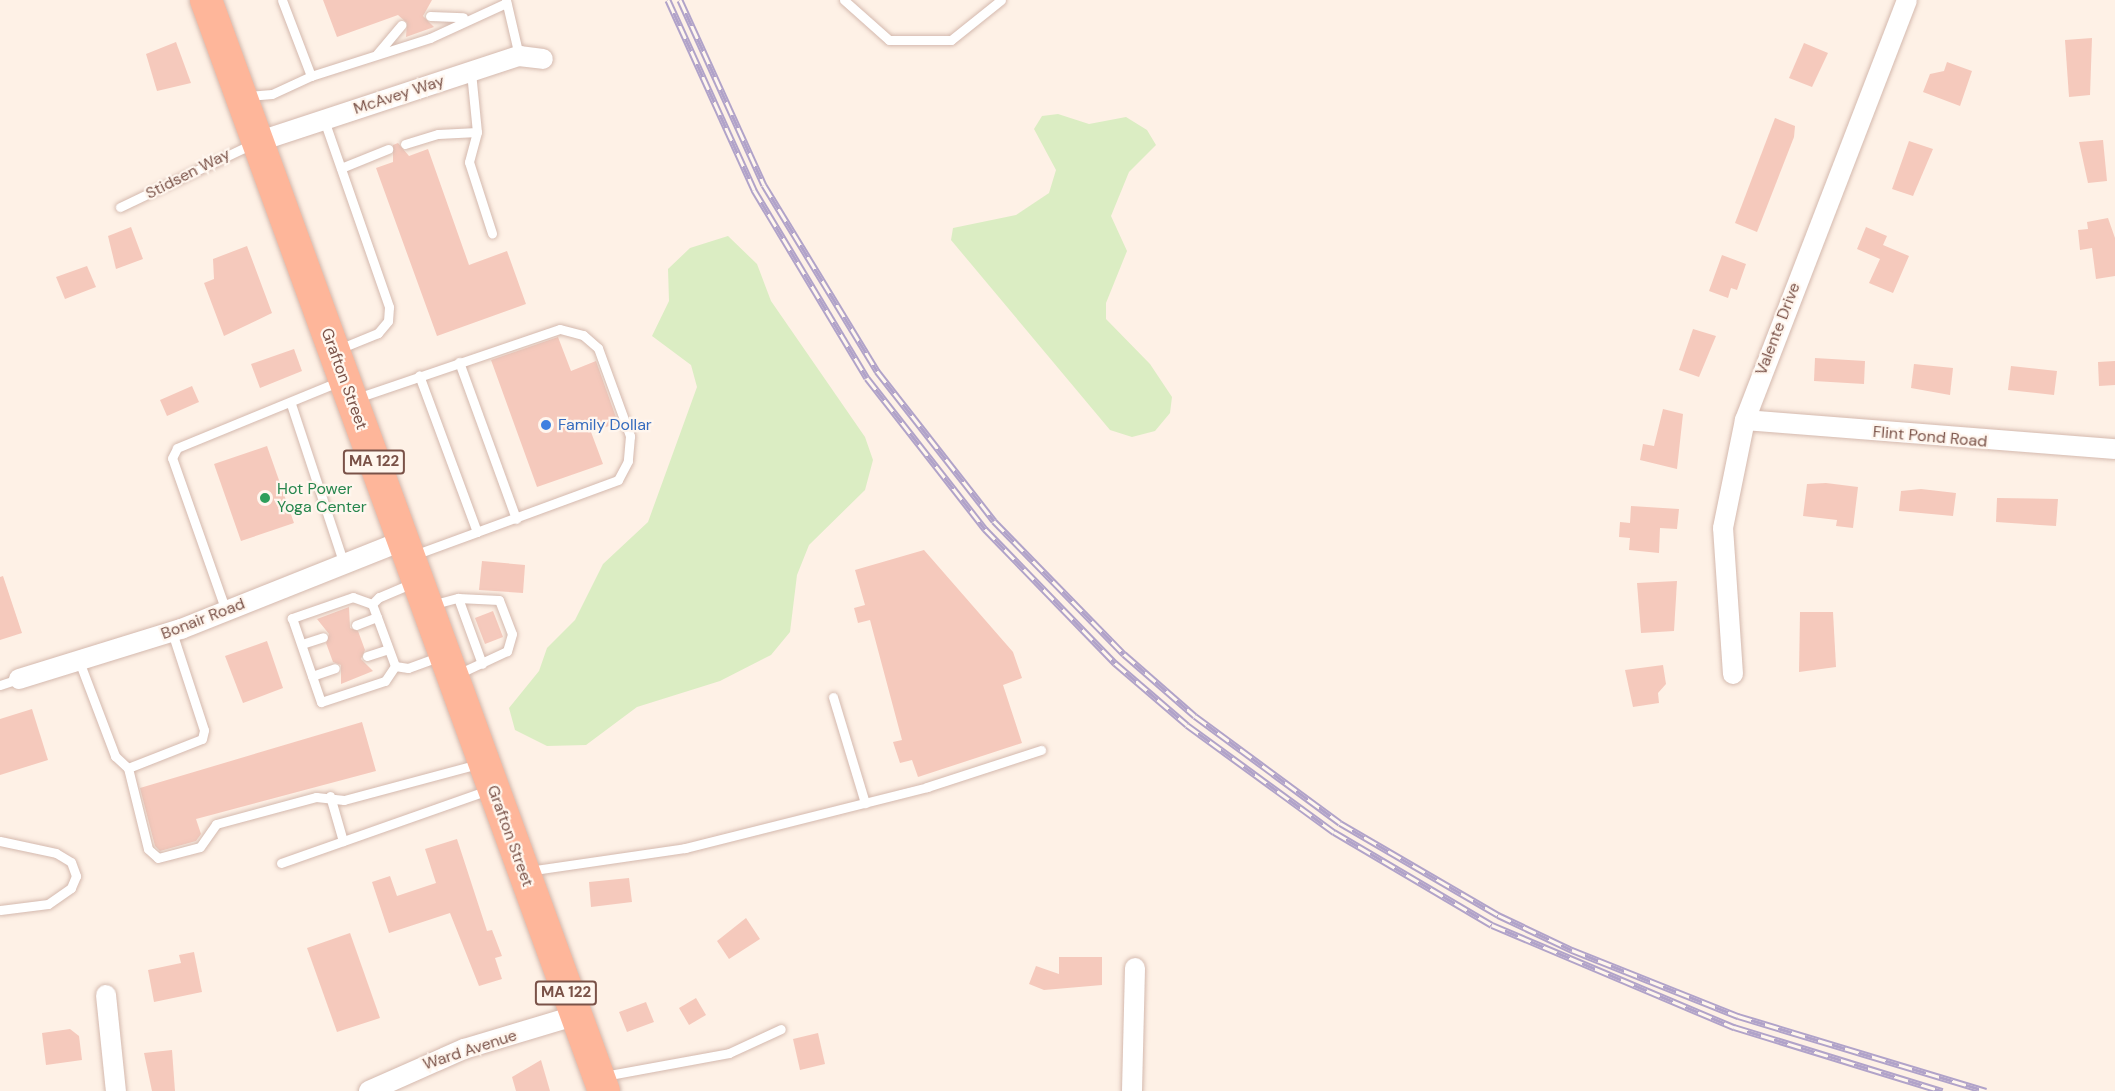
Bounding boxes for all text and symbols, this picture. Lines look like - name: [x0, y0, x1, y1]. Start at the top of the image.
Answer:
- street label: McAvey Way: [351, 71, 447, 119]
- street label: Stidsen Way: [143, 145, 233, 203]
- street label: Valente Drive: [1752, 280, 1804, 378]
- street label: Grafton Street: [317, 326, 371, 432]
- place label: Family Dollar: [558, 415, 652, 435]
- marker: Family Dollar: [539, 418, 553, 432]
- street label: Flint Pond Road: [1872, 422, 1988, 452]
- road number: MA 122: [342, 450, 406, 474]
- place label: Hot Power Yoga Center: [277, 479, 367, 517]
- marker: Hot Power Yoga Center: [258, 491, 272, 505]
- street label: Bonair Road: [158, 594, 248, 644]
- street label: Grafton Street: [483, 783, 537, 889]
- road number: MA 122: [534, 981, 598, 1005]
- street label: Ward Avenue: [421, 1026, 519, 1074]

